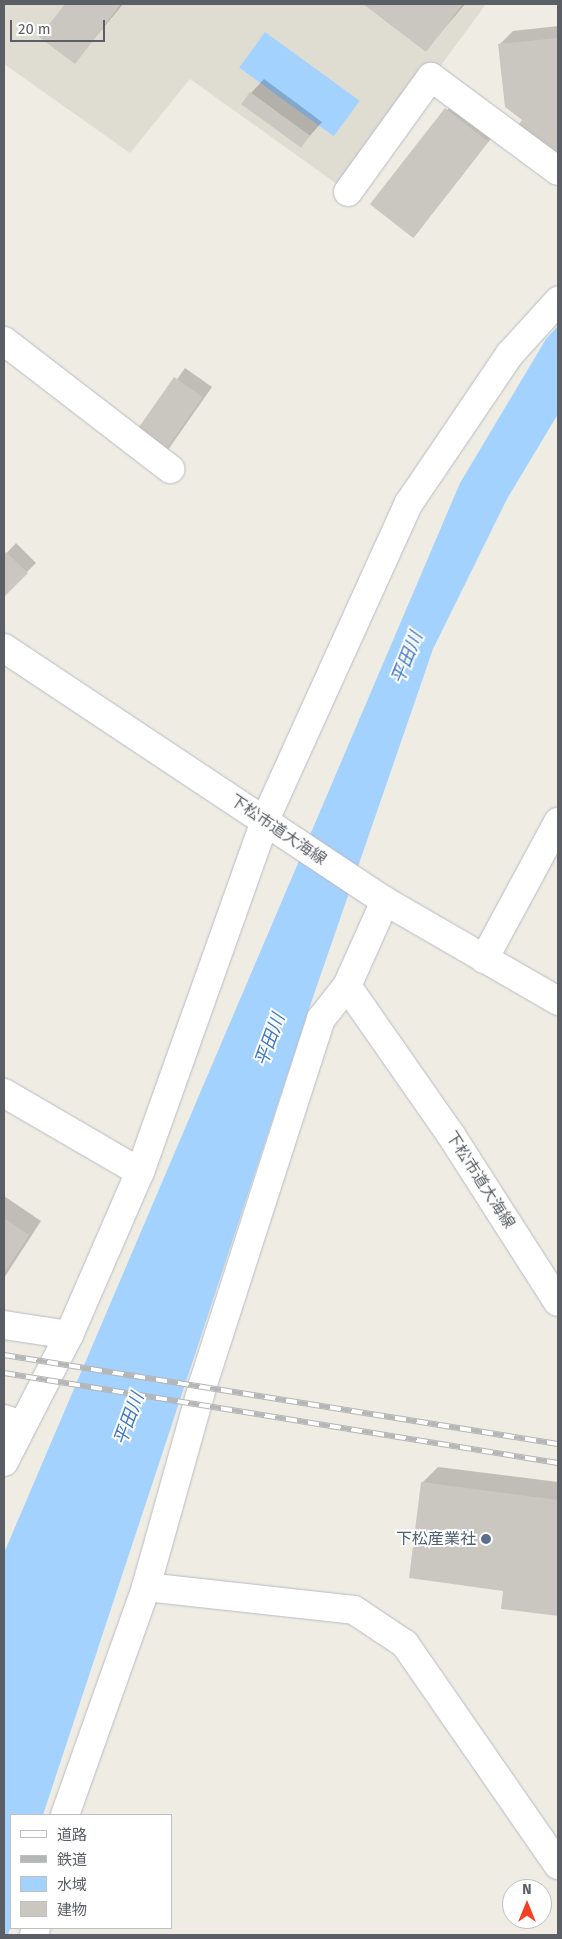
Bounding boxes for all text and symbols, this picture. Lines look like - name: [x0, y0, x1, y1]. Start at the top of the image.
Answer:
- scale bar: [12, 10, 108, 42]
- text: 20 m: [18, 20, 51, 38]
- water label: 平田川: [387, 629, 427, 687]
- street label: 下松市道大海線: [226, 791, 330, 869]
- water label: 平田川: [251, 1011, 289, 1069]
- street label: 下松市道大海線: [441, 1128, 519, 1232]
- water label: 平田川: [110, 1390, 148, 1448]
- place label: 下松産業社: [396, 1529, 476, 1549]
- marker: 下松産業社: [480, 1533, 492, 1545]
- legend: [10, 1814, 172, 1929]
- text: 道路: [57, 1826, 87, 1844]
- text: 鉄道: [57, 1851, 87, 1869]
- text: 水域: [57, 1876, 87, 1894]
- north arrow: [502, 1879, 552, 1929]
- text: N: [522, 1881, 532, 1898]
- text: 建物: [57, 1901, 87, 1919]

